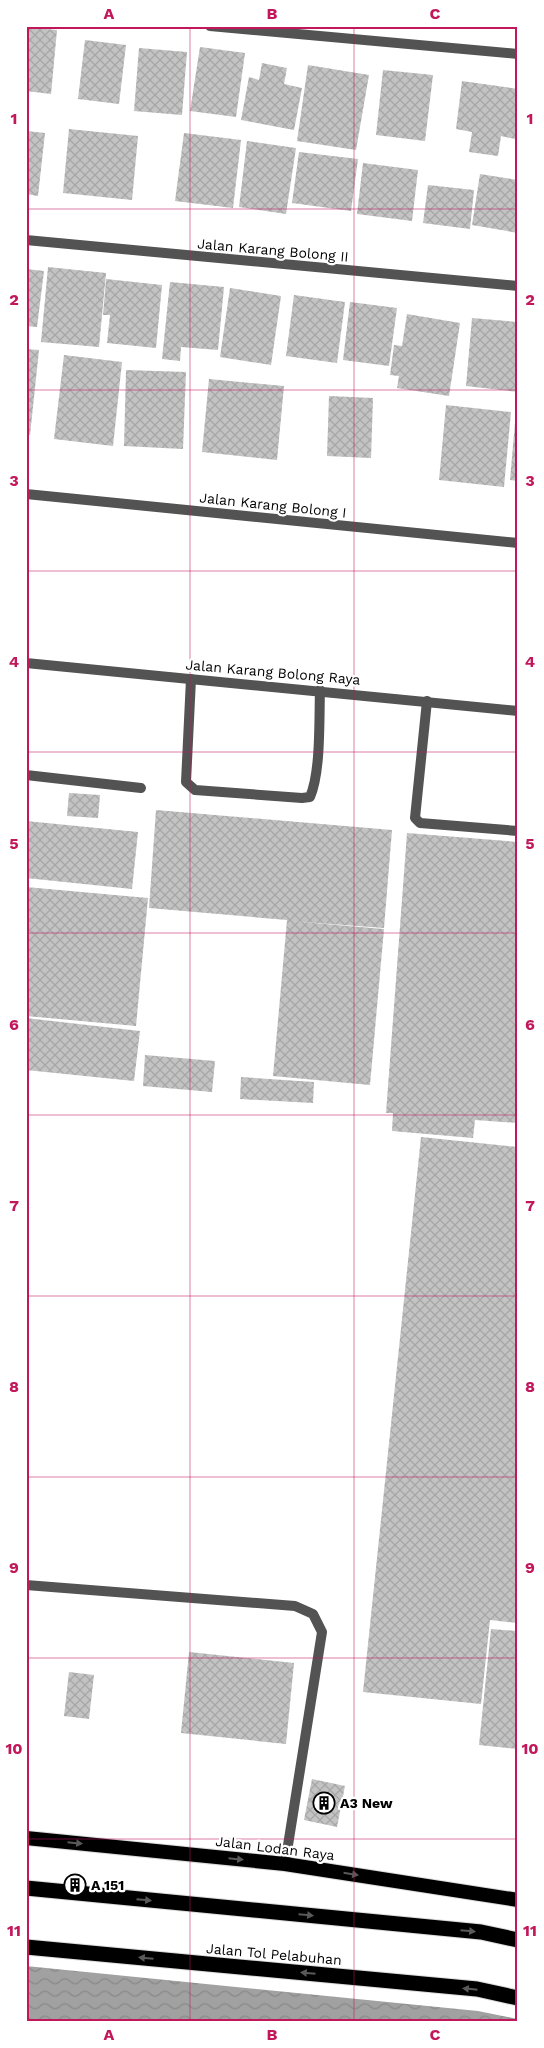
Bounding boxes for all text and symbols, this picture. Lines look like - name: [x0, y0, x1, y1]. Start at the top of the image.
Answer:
- text: A: [104, 4, 115, 23]
- text: B: [267, 4, 278, 23]
- text: C: [430, 4, 441, 23]
- text: 1: [11, 109, 17, 128]
- text: 1: [527, 109, 533, 128]
- street label: Jalan Karang Bolong II: [197, 235, 349, 265]
- text: 2: [9, 290, 19, 309]
- text: 2: [525, 290, 535, 309]
- text: 3: [9, 471, 19, 490]
- text: 3: [525, 471, 535, 490]
- street label: Jalan Karang Bolong I: [199, 489, 347, 521]
- text: 4: [9, 652, 19, 671]
- text: 4: [525, 652, 535, 671]
- street label: Jalan Karang Bolong Raya: [185, 656, 361, 688]
- text: 5: [9, 834, 19, 853]
- text: 5: [525, 834, 535, 853]
- text: 6: [9, 1015, 19, 1034]
- text: 6: [525, 1015, 535, 1034]
- text: 7: [9, 1196, 19, 1215]
- text: 7: [525, 1196, 535, 1215]
- text: 8: [9, 1377, 19, 1396]
- text: 8: [525, 1377, 535, 1396]
- text: 9: [9, 1558, 19, 1577]
- text: 9: [525, 1558, 535, 1577]
- text: 10: [5, 1739, 23, 1758]
- text: 10: [521, 1739, 539, 1758]
- building icon: A3 New: [312, 1791, 336, 1815]
- place label: A3 New: [340, 1795, 393, 1811]
- street label: Jalan Lodan Raya: [215, 1833, 335, 1863]
- one-way arrow: [67, 1839, 83, 1847]
- one-way arrow: [229, 1855, 245, 1863]
- one-way arrow: [343, 1871, 359, 1879]
- building icon: A 151: [63, 1873, 87, 1897]
- place label: A 151: [91, 1877, 124, 1893]
- one-way arrow: [137, 1896, 153, 1904]
- one-way arrow: [298, 1911, 314, 1919]
- text: 11: [7, 1921, 21, 1940]
- text: 11: [523, 1921, 537, 1940]
- one-way arrow: [460, 1927, 476, 1935]
- street label: Jalan Tol Pelabuhan: [205, 1940, 343, 1968]
- one-way arrow: [138, 1954, 154, 1962]
- one-way arrow: [300, 1969, 316, 1977]
- one-way arrow: [462, 1985, 478, 1993]
- text: A: [104, 2025, 115, 2044]
- text: B: [267, 2025, 278, 2044]
- text: C: [430, 2025, 441, 2044]

